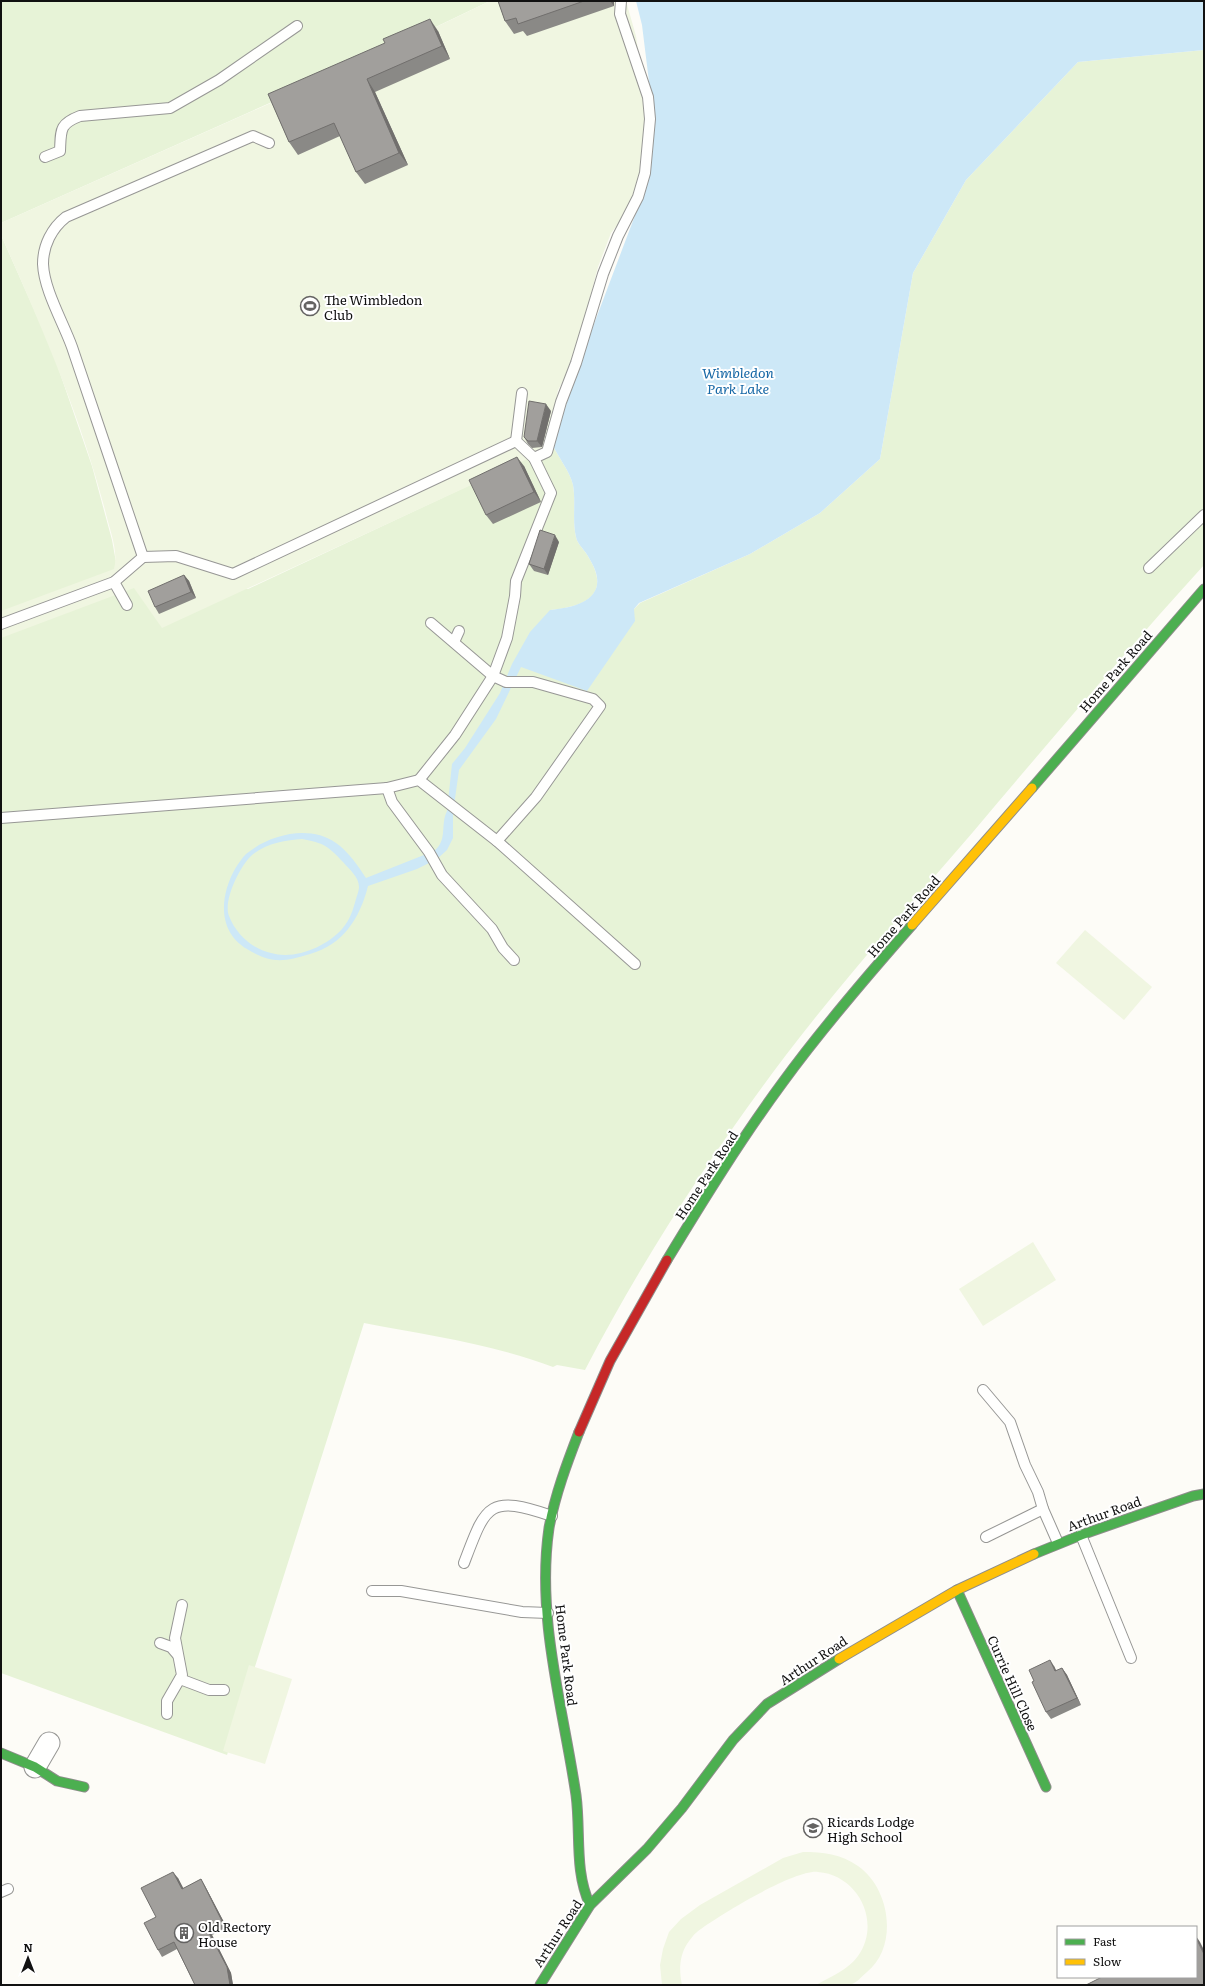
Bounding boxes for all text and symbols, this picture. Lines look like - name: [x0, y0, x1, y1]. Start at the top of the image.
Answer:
- place label: The Wimbledon Club: [324, 290, 423, 324]
- sports icon: The Wimbledon Club: [299, 295, 321, 317]
- water label: Wimbledon Park Lake: [702, 362, 775, 398]
- street label: Home Park Road: [1074, 626, 1156, 716]
- street label: Home Park Road: [862, 871, 944, 961]
- street label: Home Park Road: [670, 1127, 742, 1223]
- street label: Arthur Road: [1064, 1491, 1144, 1535]
- street label: Home Park Road: [551, 1603, 583, 1707]
- street label: Arthur Road: [775, 1631, 851, 1689]
- street label: Currie Hill Close: [983, 1632, 1043, 1734]
- place label: Ricards Lodge High School: [827, 1812, 914, 1846]
- school or university icon: Ricards Lodge High School: [802, 1817, 824, 1839]
- street label: Arthur Road: [528, 1895, 586, 1971]
- place label: Old Rectory House: [198, 1917, 272, 1951]
- building icon: Old Rectory House: [173, 1922, 195, 1944]
- legend: [1057, 1926, 1197, 1978]
- text: Fast: [1093, 1932, 1117, 1950]
- north arrow: [8, 1938, 48, 1978]
- text: N: [23, 1939, 33, 1955]
- text: Slow: [1093, 1952, 1122, 1970]

